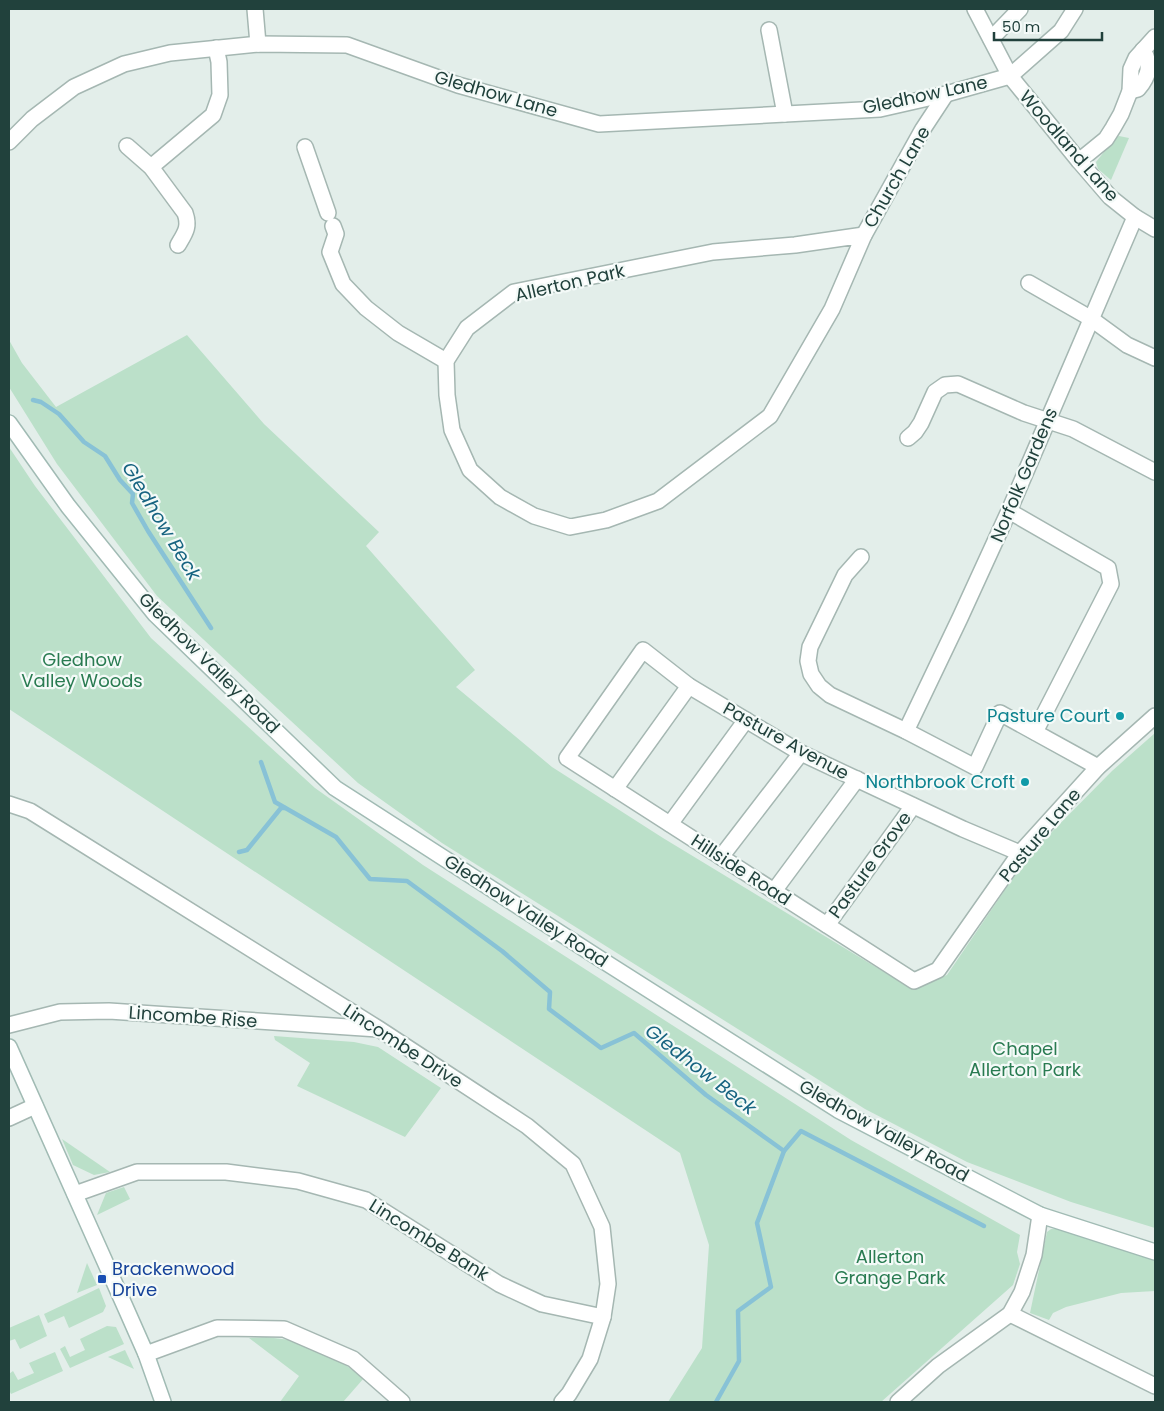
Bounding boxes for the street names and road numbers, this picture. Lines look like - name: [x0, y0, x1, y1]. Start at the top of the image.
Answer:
- street label: Gledhow Lane: [432, 64, 561, 123]
- street label: Gledhow Lane: [860, 69, 990, 120]
- street label: Woodland Lane: [1014, 84, 1125, 207]
- street label: Church Lane: [857, 121, 936, 232]
- street label: Allerton Park: [513, 258, 628, 307]
- street label: Norfolk Gardens: [984, 404, 1063, 546]
- street label: Gledhow Valley Road: [133, 586, 286, 739]
- street label: Pasture Avenue: [719, 696, 854, 786]
- street label: Pasture Lane: [993, 782, 1086, 887]
- street label: Pasture Grove: [822, 806, 917, 923]
- street label: Hillside Road: [686, 828, 796, 911]
- street label: Gledhow Valley Road: [440, 848, 613, 973]
- street label: Lincombe Drive: [339, 998, 468, 1094]
- street label: Lincombe Rise: [128, 1000, 258, 1033]
- street label: Gledhow Valley Road: [795, 1073, 974, 1188]
- street label: Lincombe Bank: [365, 1193, 495, 1287]

